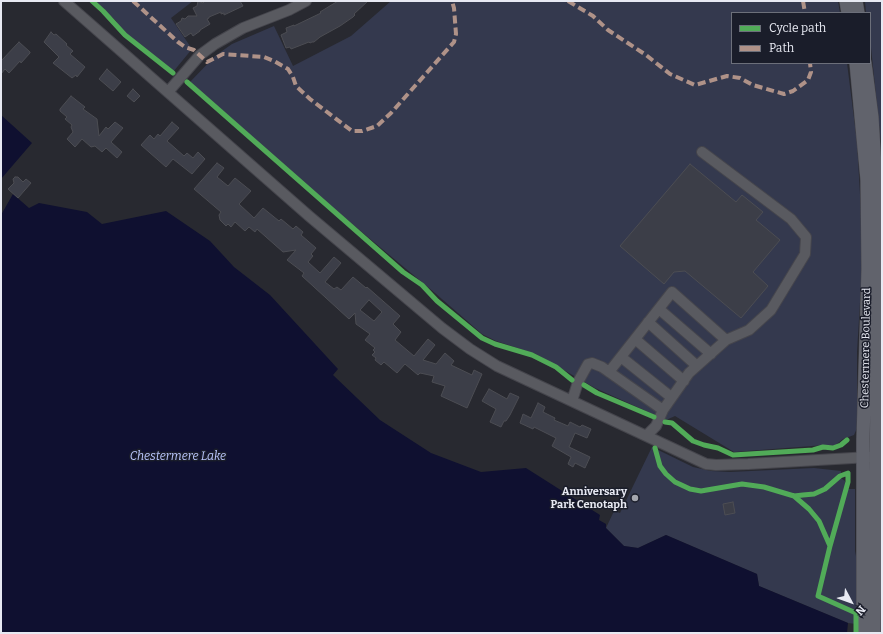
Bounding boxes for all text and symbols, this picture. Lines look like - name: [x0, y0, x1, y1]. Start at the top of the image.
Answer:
- legend: [731, 12, 871, 64]
- text: Cycle path: [769, 21, 826, 35]
- text: Path: [769, 41, 794, 55]
- street label: Chestermere Boulevard: [858, 288, 874, 408]
- water label: Chestermere Lake: [130, 450, 226, 464]
- place label: Anniversary Park Cenotaph: [551, 485, 627, 511]
- marker: Anniversary Park Cenotaph: [630, 493, 640, 503]
- north arrow: [831, 582, 871, 622]
- text: N: [853, 603, 868, 618]

